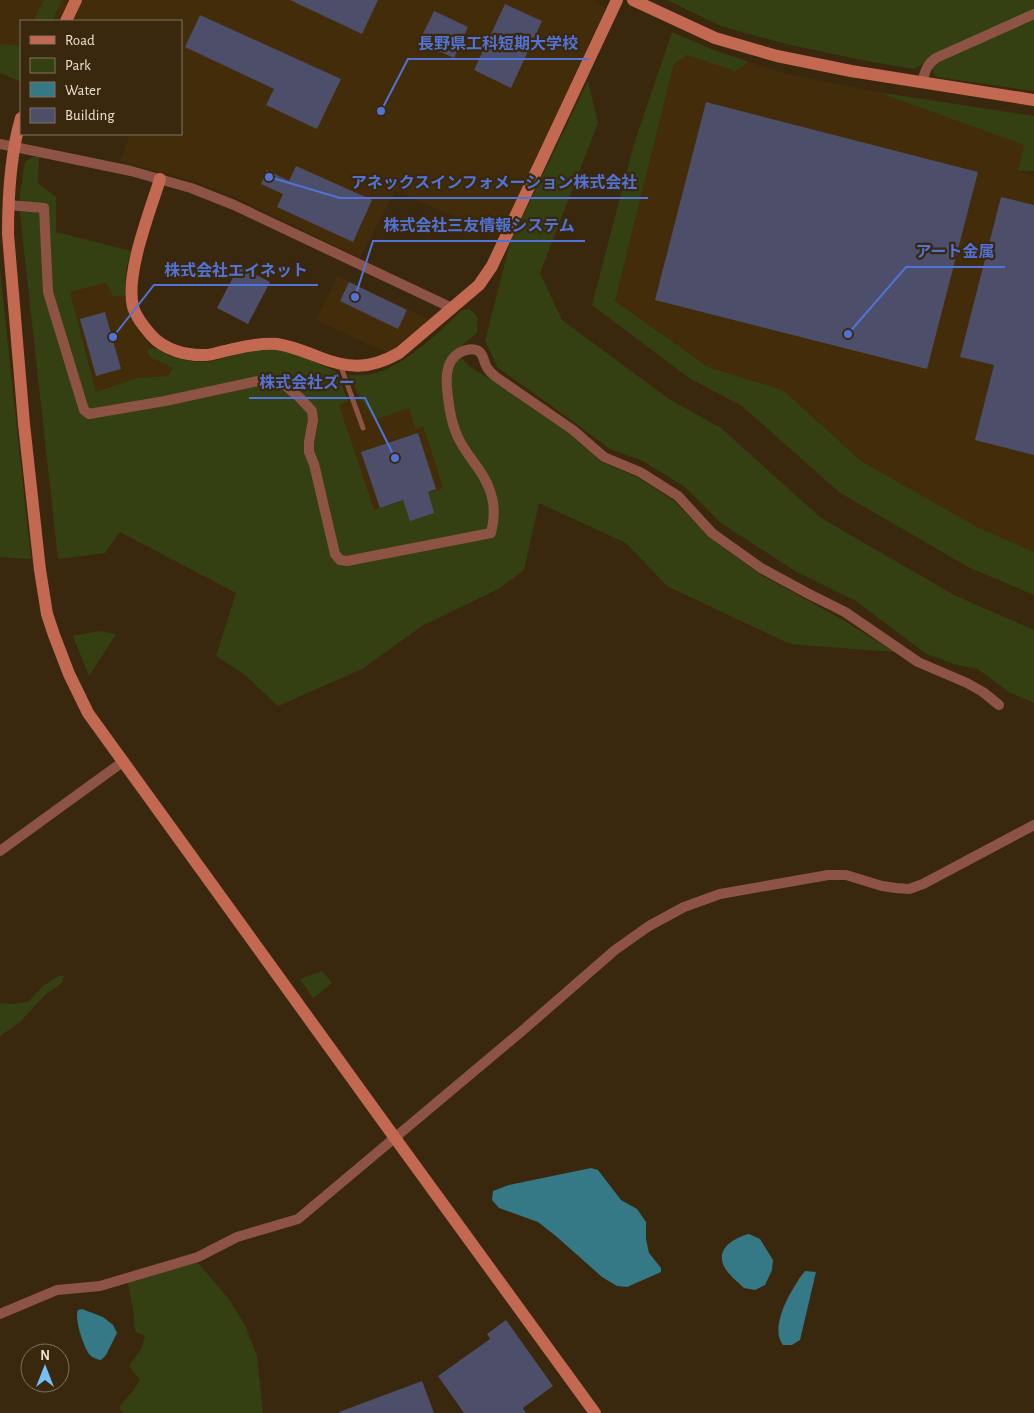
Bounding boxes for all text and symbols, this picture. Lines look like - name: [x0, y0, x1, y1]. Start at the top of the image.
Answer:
- legend: [20, 20, 182, 135]
- callout: 長野県工科短期大学校: [408, 28, 588, 59]
- text: Road: [65, 33, 95, 48]
- text: 長野県工科短期大学校: [418, 35, 578, 52]
- text: Park: [65, 58, 91, 73]
- text: Water: [65, 83, 101, 98]
- text: Building: [65, 108, 115, 123]
- callout: アネックスインフォメーション株式会社: [340, 167, 648, 198]
- text: アネックスインフォメーション株式会社: [351, 173, 637, 191]
- callout: 株式会社三友情報システム: [373, 210, 585, 241]
- text: 株式会社三友情報システム: [383, 216, 575, 234]
- callout: アート金属: [906, 236, 1005, 267]
- text: アート金属: [915, 243, 995, 260]
- callout: 株式会社エイネット: [154, 254, 318, 285]
- text: 株式会社エイネット: [164, 261, 308, 279]
- callout: 株式会社ズー: [249, 367, 365, 398]
- text: 株式会社ズー: [259, 373, 355, 391]
- north arrow: [20, 1343, 70, 1393]
- text: N: [40, 1349, 50, 1363]

